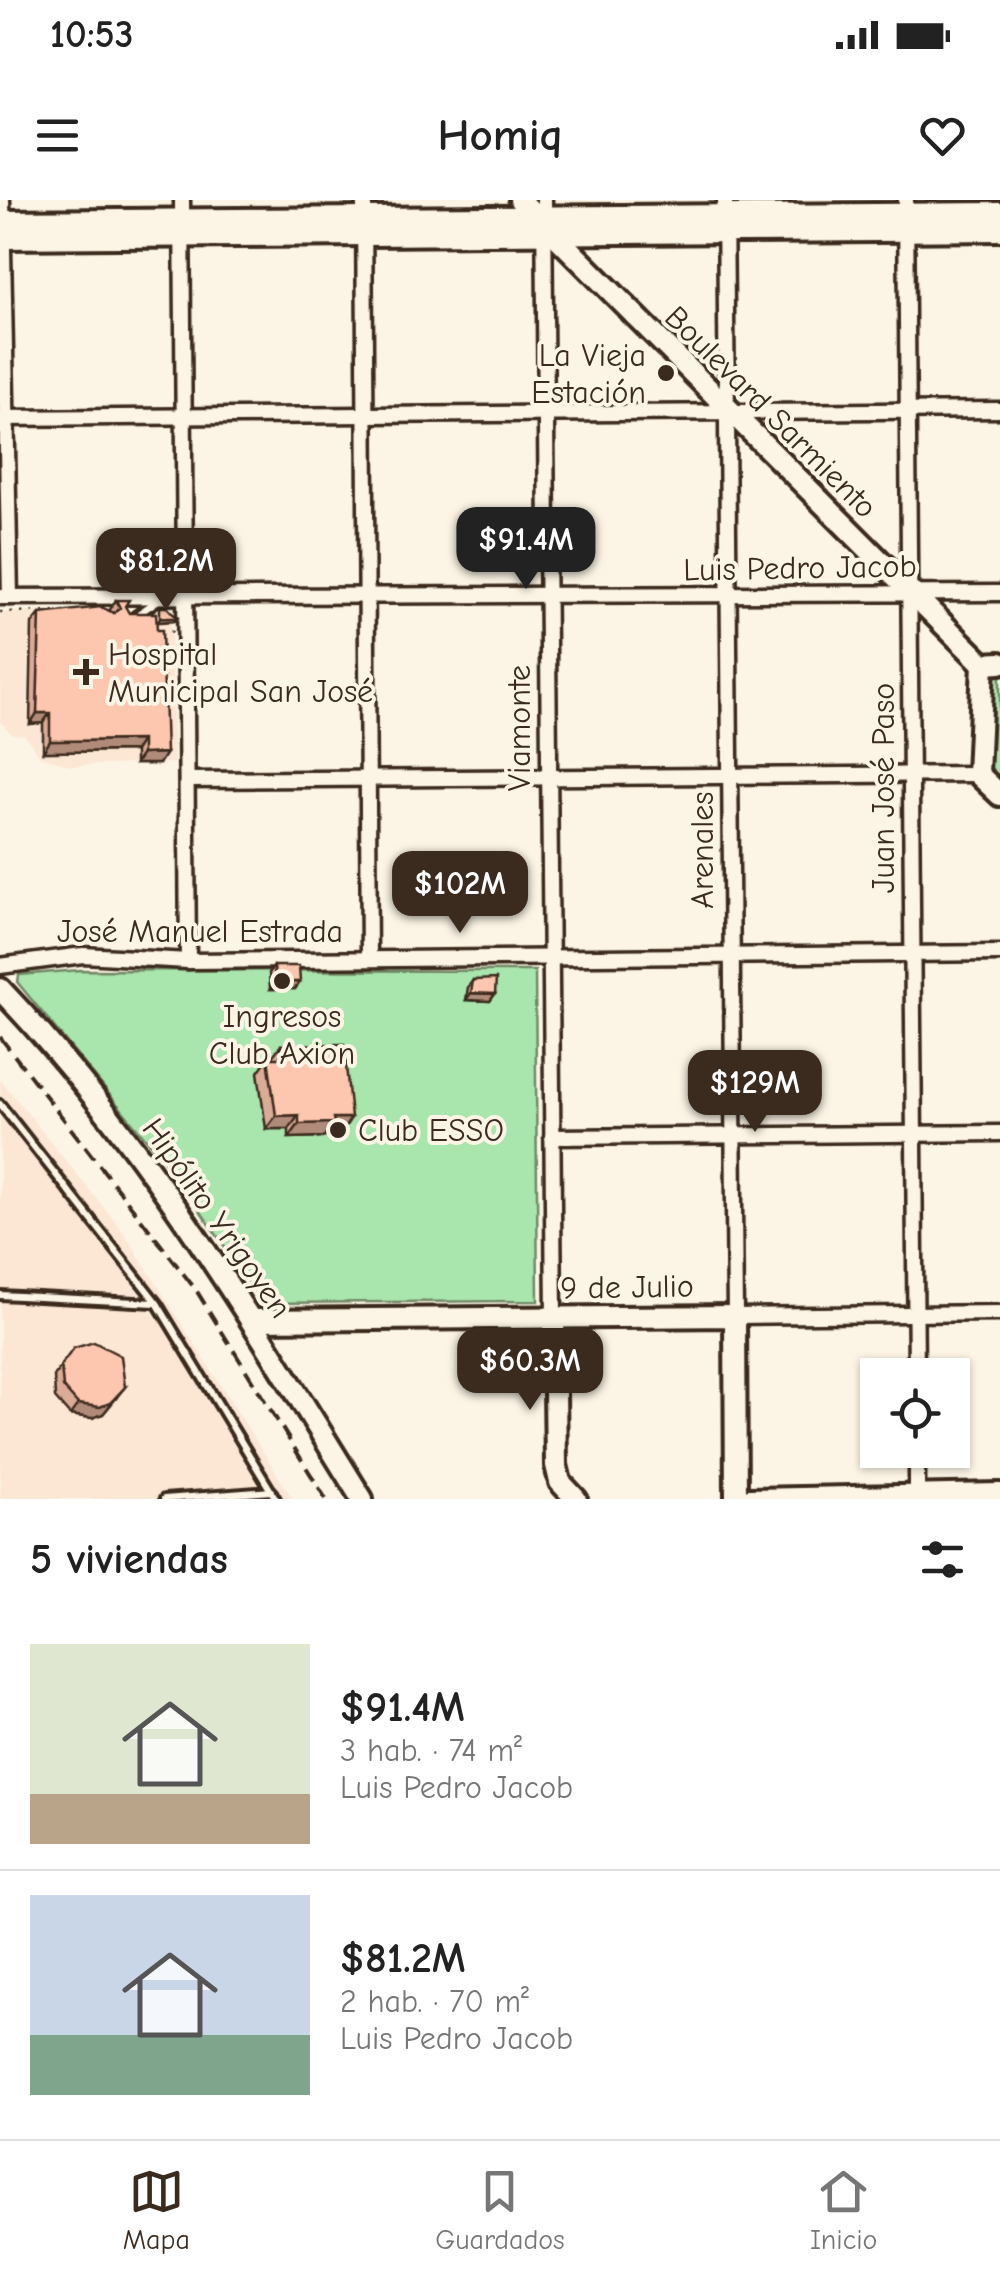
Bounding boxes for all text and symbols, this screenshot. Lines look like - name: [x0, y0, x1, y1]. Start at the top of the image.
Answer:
- text: 10:53: [50, 13, 133, 57]
- icon: menu: [30, 108, 85, 163]
- icon: heart: [915, 108, 970, 163]
- text: Homiq: [437, 109, 563, 161]
- street label: Boulevard Sarmiento: [657, 298, 885, 526]
- place label: La Vieja Estación: [531, 337, 646, 411]
- marker: La Vieja Estación: [655, 362, 677, 384]
- pin: $91.4M: [445, 507, 607, 592]
- text: $91.4M: [478, 521, 574, 558]
- pin: $81.2M: [85, 528, 247, 613]
- text: $81.2M: [118, 542, 214, 579]
- street label: Luis Pedro Jacob: [683, 547, 917, 589]
- place label: Hospital Municipal San José: [108, 636, 373, 710]
- marker: Hospital Municipal San José: [73, 659, 99, 685]
- street label: Viamonte: [501, 665, 538, 791]
- street label: Juan José Paso: [865, 683, 902, 893]
- street label: Arenales: [684, 791, 721, 909]
- pin: $102M: [390, 851, 530, 936]
- text: $102M: [414, 865, 506, 902]
- street label: José Manuel Estrada: [57, 913, 343, 950]
- marker: Ingresos Club Axion: [271, 970, 293, 992]
- place label: Ingresos Club Axion: [209, 998, 355, 1072]
- pin: $129M: [685, 1050, 825, 1135]
- text: $129M: [710, 1064, 800, 1101]
- street label: Hipólito Yrigoyen: [135, 1111, 299, 1325]
- place label: Club ESSO: [358, 1112, 504, 1149]
- marker: Club ESSO: [327, 1119, 349, 1141]
- street label: 9 de Julio: [560, 1267, 694, 1307]
- pin: $60.3M: [449, 1328, 611, 1413]
- text: $60.3M: [479, 1342, 581, 1379]
- map controls: [860, 1358, 970, 1468]
- button: locate: [860, 1358, 970, 1468]
- icon: filters: [915, 1532, 970, 1587]
- text: 5 viviendas: [30, 1535, 228, 1584]
- text: $91.4M: [340, 1683, 465, 1732]
- icon: home: [110, 1684, 230, 1804]
- text: 3 hab. · 74 m²: [340, 1732, 522, 1769]
- text: Luis Pedro Jacob: [340, 1769, 573, 1806]
- text: $81.2M: [340, 1934, 466, 1983]
- icon: home: [110, 1935, 230, 2055]
- text: 2 hab. · 70 m²: [340, 1983, 529, 2020]
- text: Luis Pedro Jacob: [340, 2020, 573, 2057]
- tab: Mapa: [123, 2164, 190, 2256]
- tab: Guardados: [435, 2164, 565, 2256]
- tab: Inicio: [810, 2164, 877, 2256]

